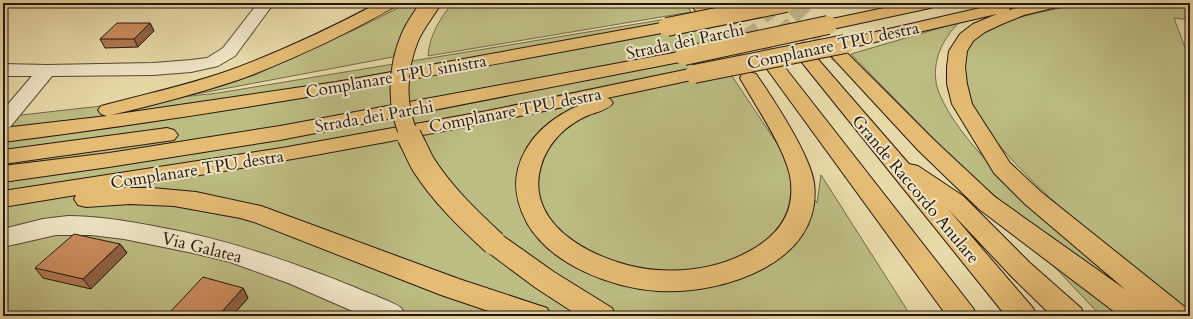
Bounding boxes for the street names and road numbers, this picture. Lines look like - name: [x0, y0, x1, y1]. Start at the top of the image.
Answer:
- street label: Complanare TPU destra: [745, 16, 922, 75]
- street label: Strada dei Parchi: [624, 18, 746, 65]
- street label: Complanare TPU sinistra: [304, 49, 489, 104]
- street label: Complanare TPU destra: [427, 82, 604, 138]
- street label: Strada dei Parchi: [313, 95, 435, 138]
- street label: Grande Raccordo Anulare: [847, 110, 985, 269]
- street label: Complanare TPU destra: [109, 144, 286, 195]
- street label: Via Galatea: [159, 226, 245, 269]

